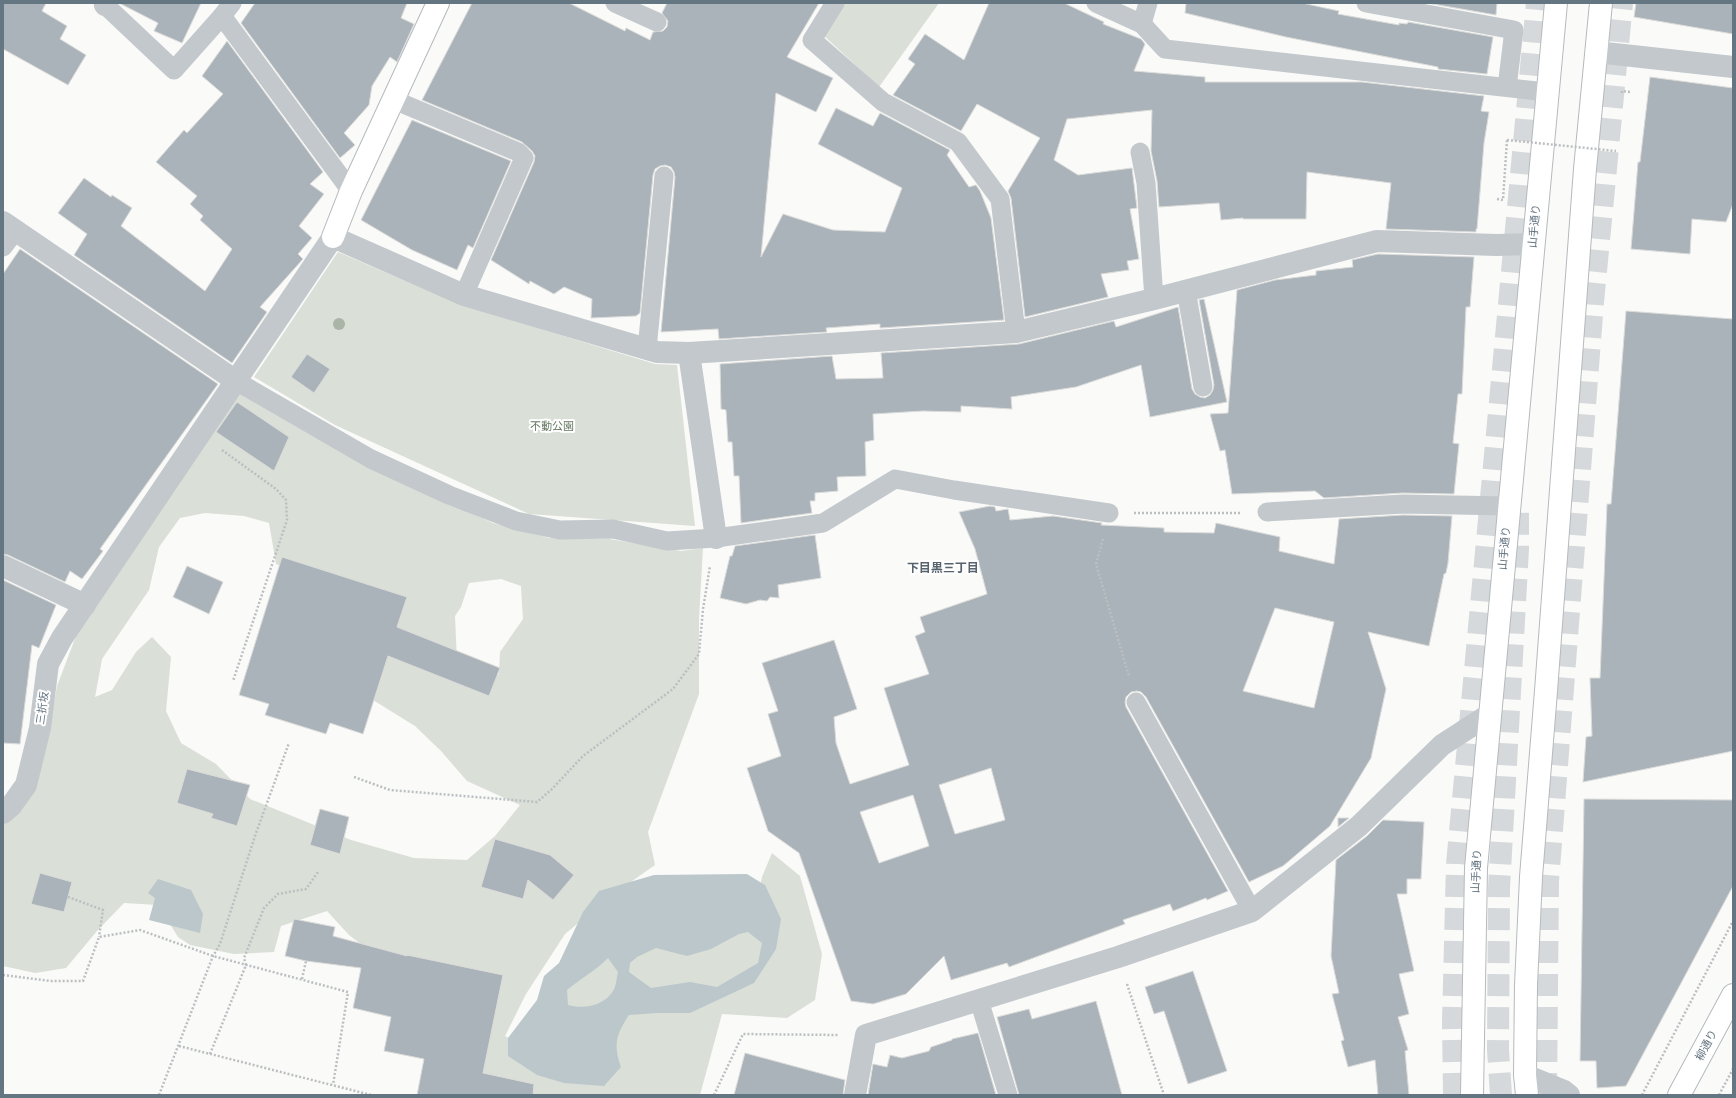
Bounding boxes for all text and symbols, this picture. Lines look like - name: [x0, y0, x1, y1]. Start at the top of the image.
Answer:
- street label: 山手通り: [1525, 203, 1543, 249]
- park label: 不動公園: [530, 419, 574, 433]
- street label: 山手通り: [1495, 525, 1513, 571]
- district label: 下目黒三丁目: [907, 560, 979, 575]
- street label: 三折坂: [33, 691, 51, 725]
- street label: 山手通り: [1468, 849, 1484, 893]
- street label: 柳通り: [1692, 1027, 1720, 1063]

